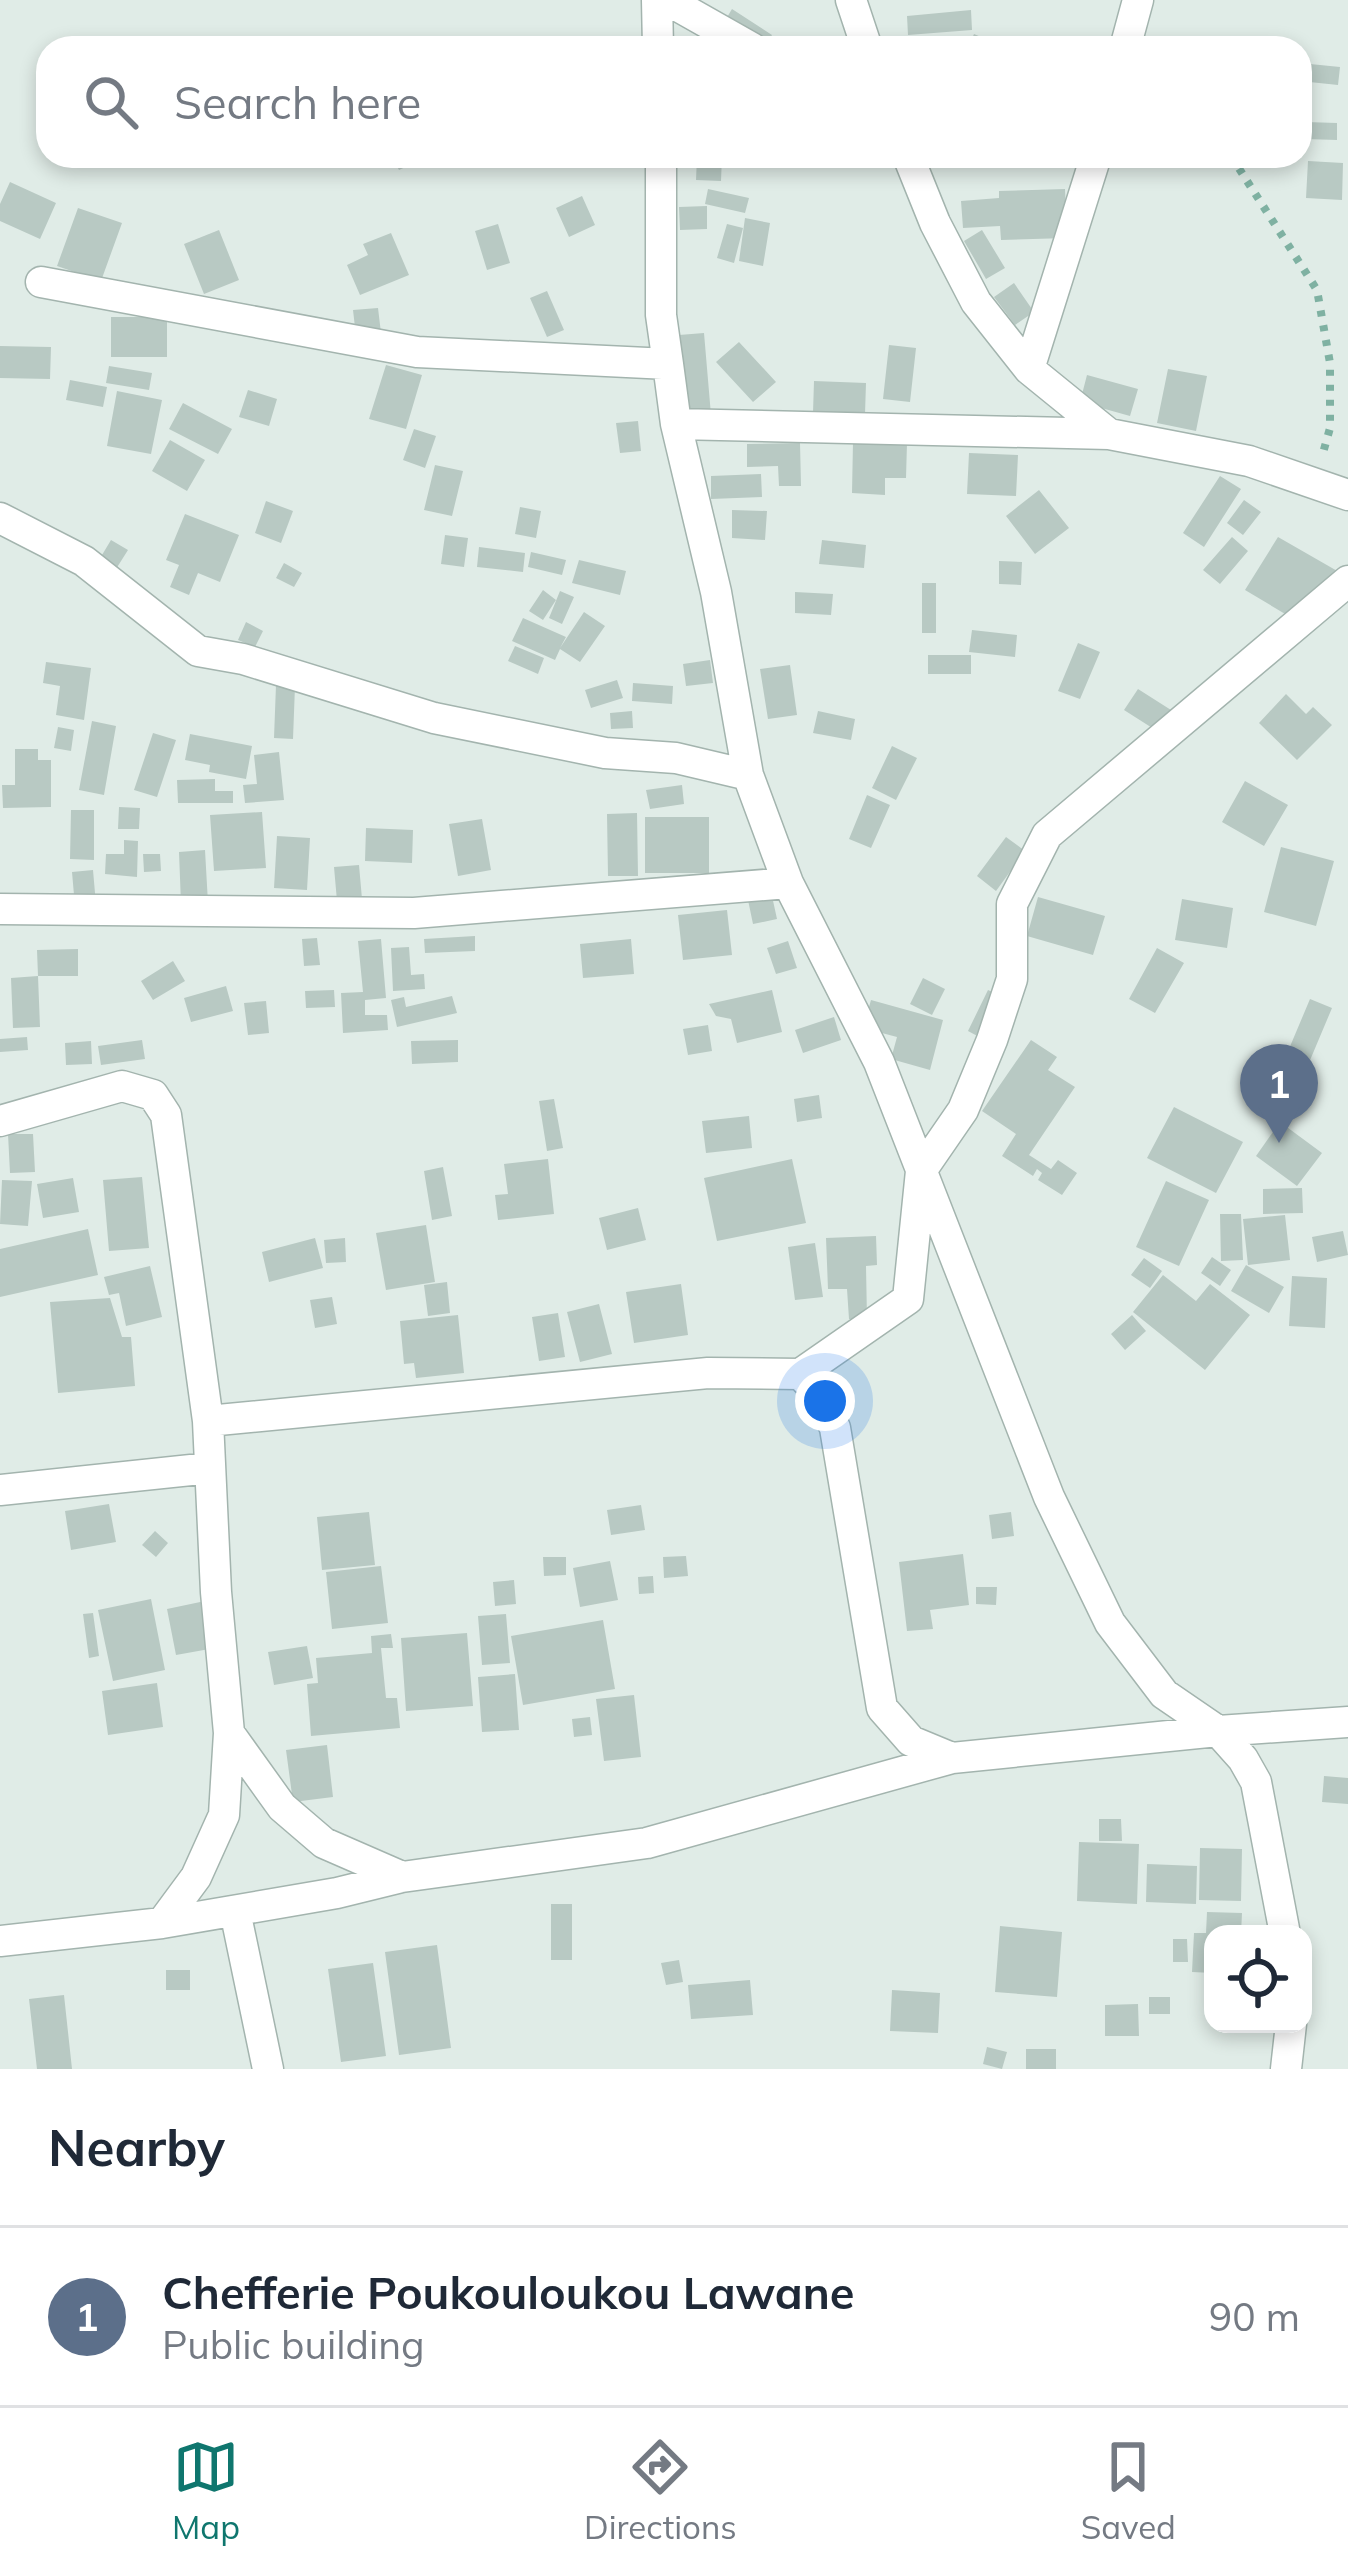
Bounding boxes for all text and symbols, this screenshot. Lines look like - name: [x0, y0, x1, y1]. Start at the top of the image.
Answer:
- search box: [36, 36, 1312, 168]
- icon: search: [78, 69, 144, 135]
- text: Search here: [174, 74, 421, 130]
- pin: 1: [1240, 1044, 1318, 1143]
- your location: [795, 1371, 855, 1431]
- map controls: [1204, 1925, 1312, 2033]
- button: locate: [1204, 1925, 1312, 2033]
- text: Nearby: [48, 2115, 225, 2179]
- text: Chefferie Poukouloukou Lawane: [162, 2264, 855, 2320]
- text: 1: [75, 2292, 99, 2341]
- text: 90 m: [1209, 2292, 1300, 2341]
- text: Public building: [162, 2320, 425, 2369]
- tab: Map: [172, 2434, 240, 2547]
- tab: Directions: [584, 2434, 737, 2547]
- tab: Saved: [1081, 2434, 1176, 2547]

